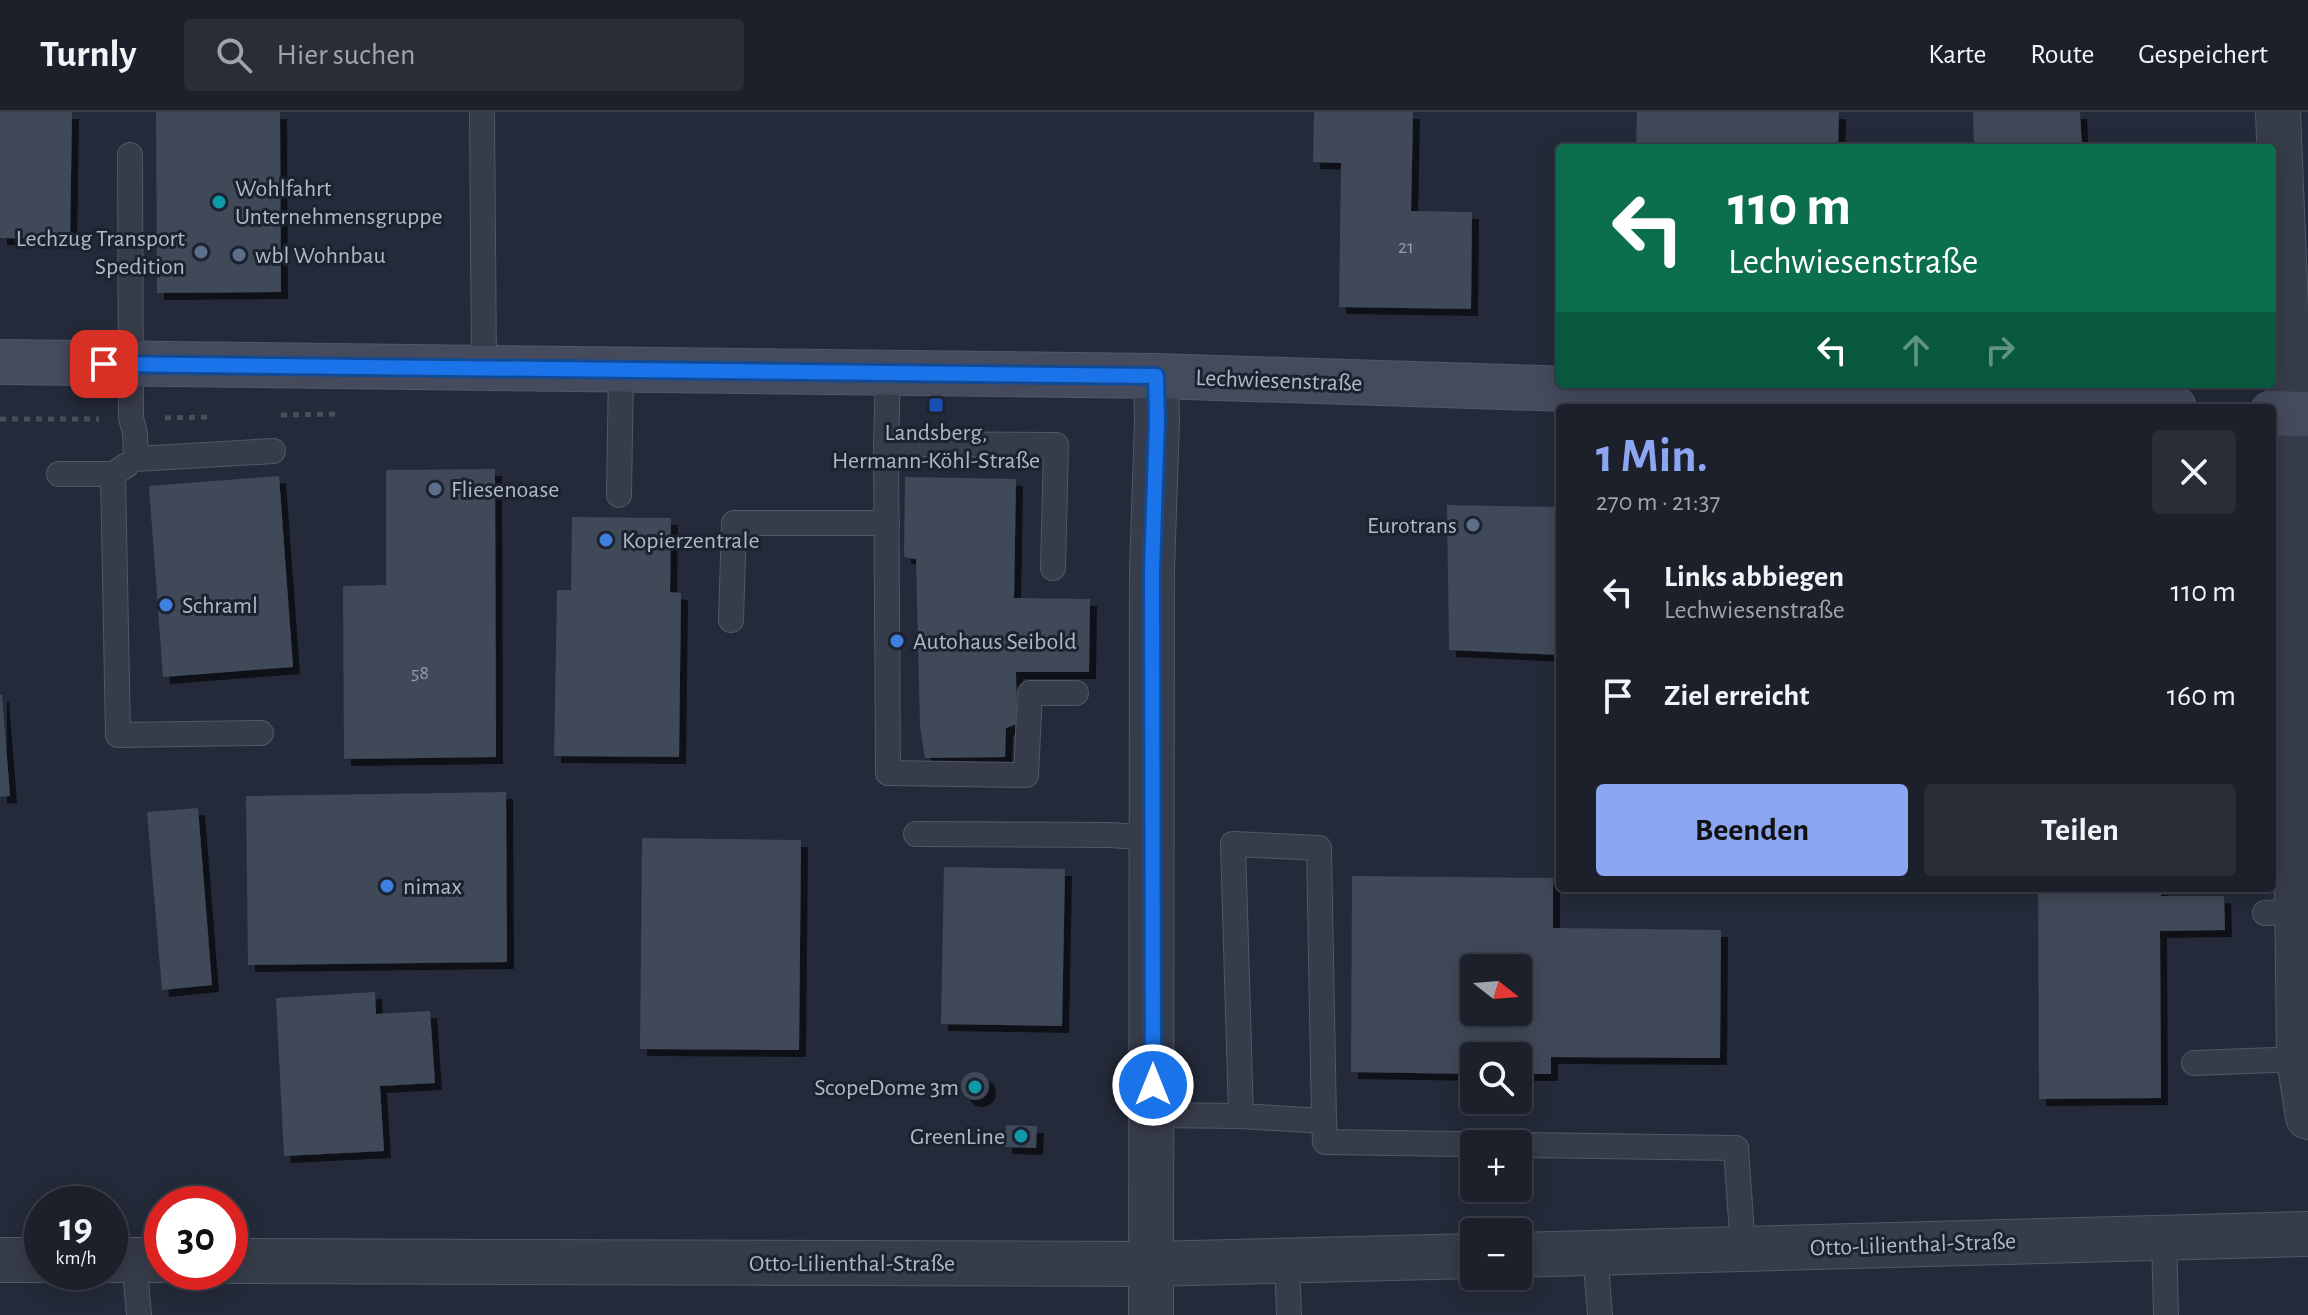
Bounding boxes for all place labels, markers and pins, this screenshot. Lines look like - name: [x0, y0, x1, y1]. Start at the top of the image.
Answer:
- place label: Wohlfahrt Unternehmensgruppe: [235, 177, 442, 229]
- marker: Wohlfahrt Unternehmensgruppe: [210, 193, 228, 211]
- place label: Lechzug Transport Spedition: [16, 227, 185, 279]
- marker: Lechzug Transport Spedition: [192, 243, 210, 261]
- place label: wbl Wohnbau: [255, 244, 386, 268]
- marker: wbl Wohnbau: [230, 246, 248, 264]
- pin: [70, 330, 138, 398]
- marker: Landsberg, Hermann-Köhl-Straße: [927, 396, 945, 414]
- place label: Landsberg, Hermann-Köhl-Straße: [832, 421, 1040, 473]
- place label: Fliesenoase: [451, 478, 559, 502]
- marker: Fliesenoase: [426, 480, 444, 498]
- place label: Eurotrans: [1367, 514, 1457, 538]
- marker: Eurotrans: [1464, 516, 1482, 534]
- place label: Kopierzentrale: [622, 529, 759, 553]
- marker: Kopierzentrale: [597, 531, 615, 549]
- place label: Schraml: [182, 594, 258, 618]
- marker: Schraml: [157, 596, 175, 614]
- place label: Autohaus Seibold: [913, 630, 1077, 654]
- marker: Autohaus Seibold: [888, 632, 906, 650]
- place label: nimax: [403, 875, 462, 899]
- marker: nimax: [378, 877, 396, 895]
- place label: ScopeDome 3m: [814, 1076, 959, 1100]
- marker: ScopeDome 3m: [966, 1078, 984, 1096]
- place label: GreenLine: [910, 1125, 1005, 1149]
- marker: GreenLine: [1012, 1127, 1030, 1145]

